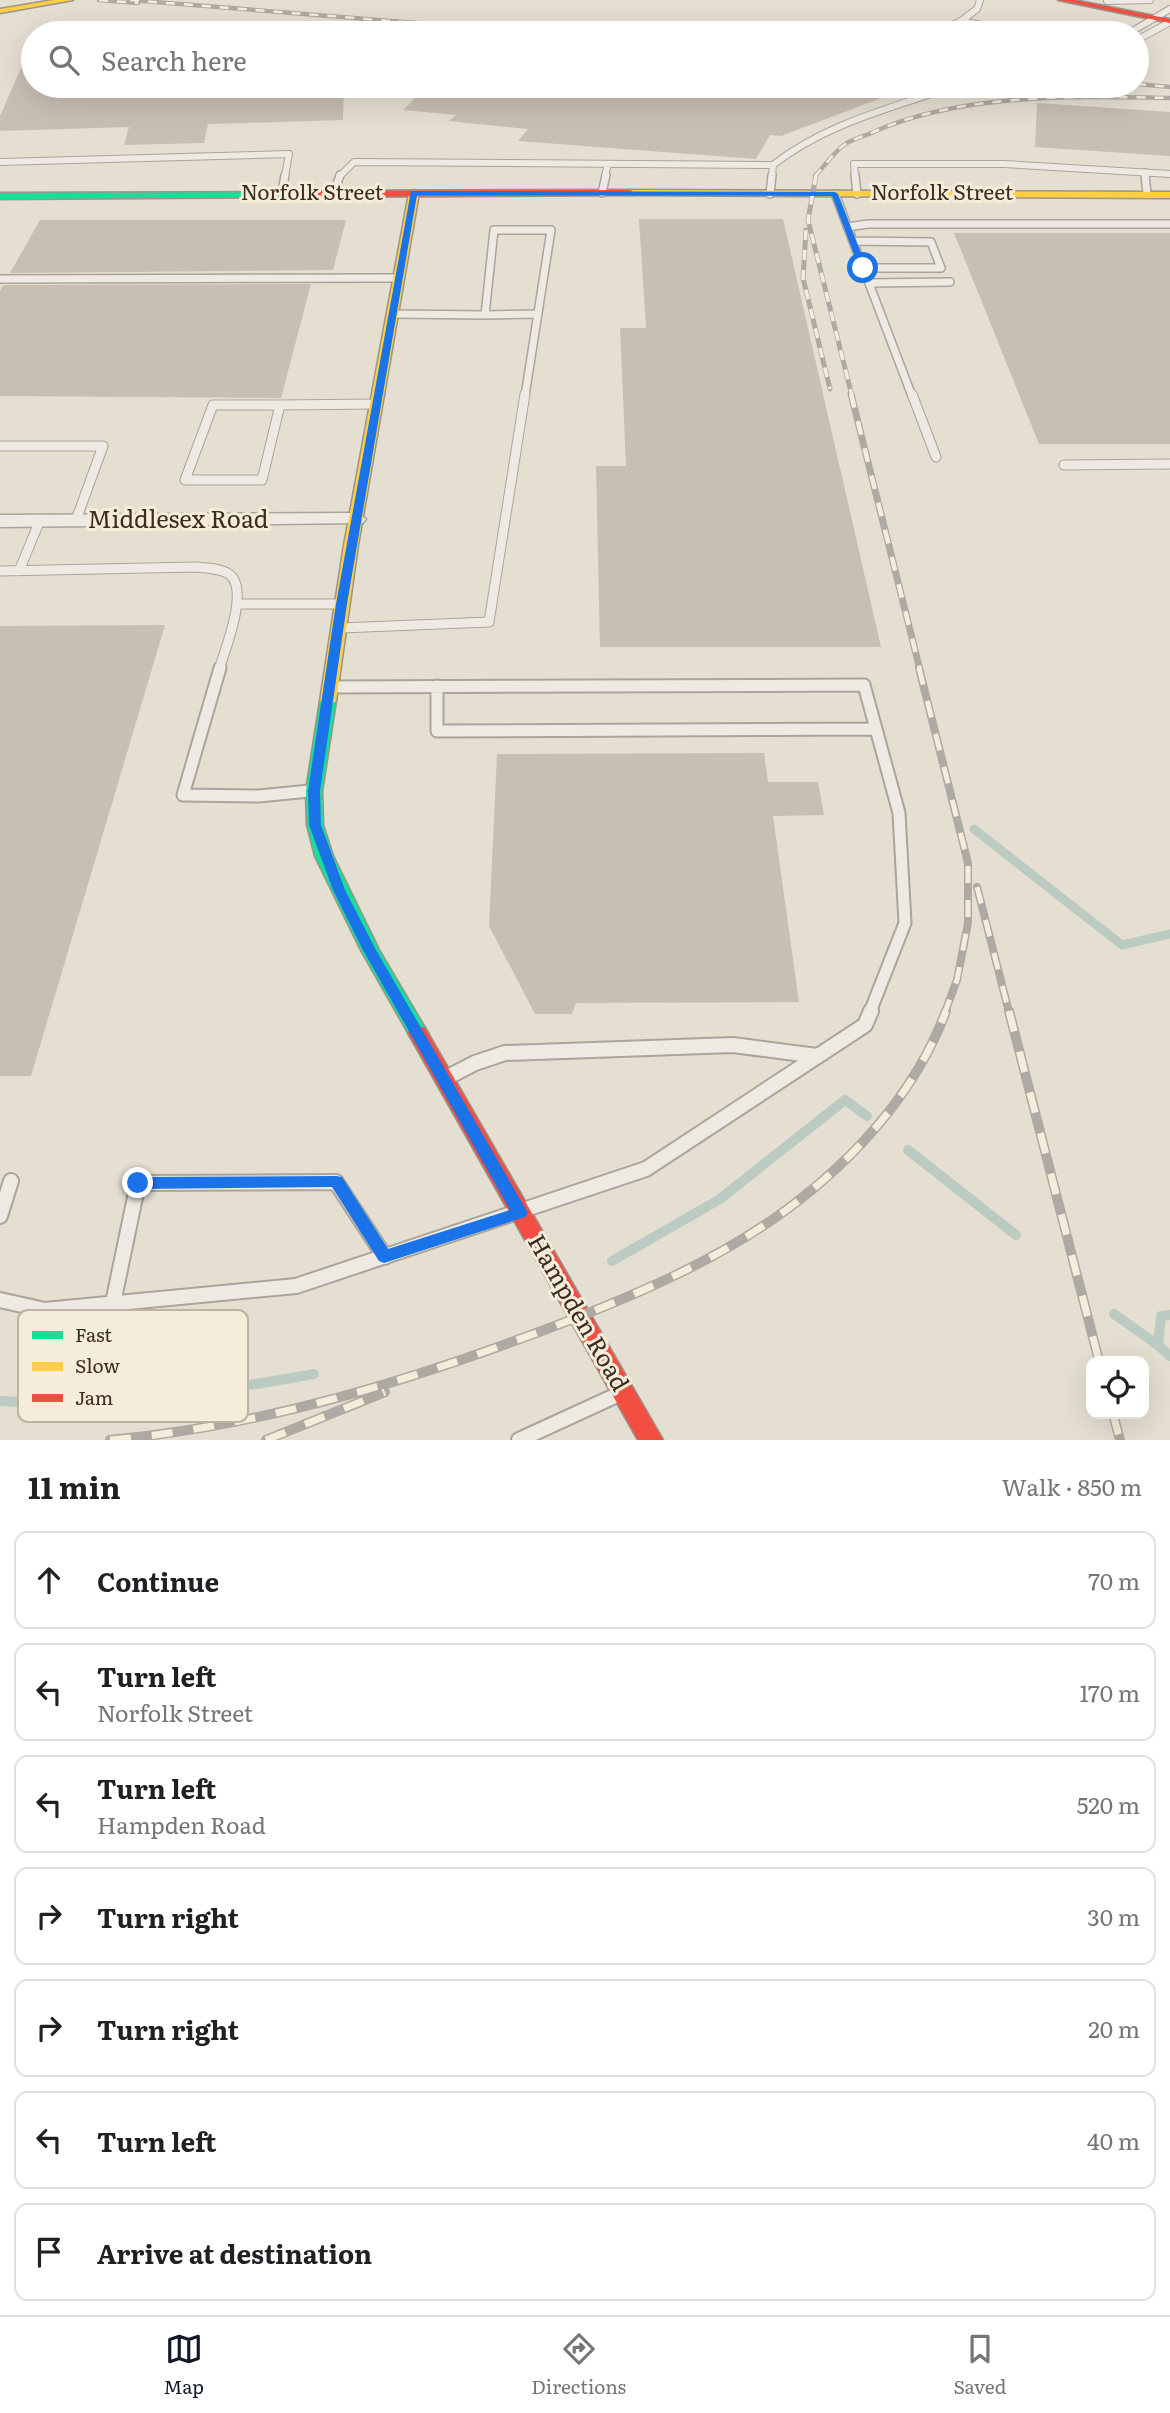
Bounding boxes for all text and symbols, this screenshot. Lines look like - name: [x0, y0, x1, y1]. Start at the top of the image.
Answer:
- search box: [21, 21, 1149, 98]
- text: Search here: [101, 40, 247, 79]
- icon: search: [45, 41, 83, 79]
- street label: Norfolk Street: [241, 175, 384, 206]
- street label: Norfolk Street: [871, 175, 1014, 206]
- route start: [847, 252, 878, 283]
- street label: Middlesex Road: [88, 500, 269, 535]
- route end: [122, 1167, 153, 1198]
- street label: Hampden Road: [521, 1227, 640, 1397]
- legend: [18, 1310, 248, 1422]
- text: Fast: [75, 1320, 112, 1348]
- text: Slow: [75, 1351, 120, 1379]
- map controls: [1086, 1356, 1149, 1419]
- button: locate: [1086, 1356, 1149, 1419]
- text: Jam: [75, 1383, 113, 1411]
- text: 11 min: [28, 1464, 121, 1508]
- text: Walk · 850 m: [1002, 1469, 1142, 1503]
- icon: ahead: [30, 1561, 68, 1599]
- text: Continue: [97, 1561, 219, 1600]
- text: 70 m: [1088, 1563, 1140, 1597]
- text: Turn left: [97, 1656, 216, 1695]
- icon: left: [30, 1673, 68, 1711]
- text: 170 m: [1079, 1675, 1140, 1709]
- text: Norfolk Street: [97, 1695, 253, 1729]
- text: Turn left: [97, 1768, 216, 1807]
- icon: left: [30, 1785, 68, 1823]
- text: 520 m: [1077, 1787, 1140, 1821]
- text: Hampden Road: [97, 1807, 266, 1841]
- icon: right: [30, 1897, 68, 1935]
- text: Turn right: [97, 1897, 239, 1936]
- text: 30 m: [1087, 1899, 1140, 1933]
- icon: right: [30, 2009, 68, 2047]
- text: Turn right: [97, 2009, 239, 2048]
- text: 20 m: [1088, 2011, 1140, 2045]
- icon: left: [30, 2121, 68, 2159]
- text: Turn left: [97, 2121, 216, 2160]
- text: 40 m: [1087, 2123, 1140, 2157]
- icon: arrive: [30, 2233, 68, 2271]
- text: Arrive at destination: [97, 2233, 372, 2272]
- tab: Map: [164, 2330, 204, 2400]
- tab: Directions: [531, 2330, 626, 2400]
- tab: Saved: [953, 2330, 1006, 2400]

